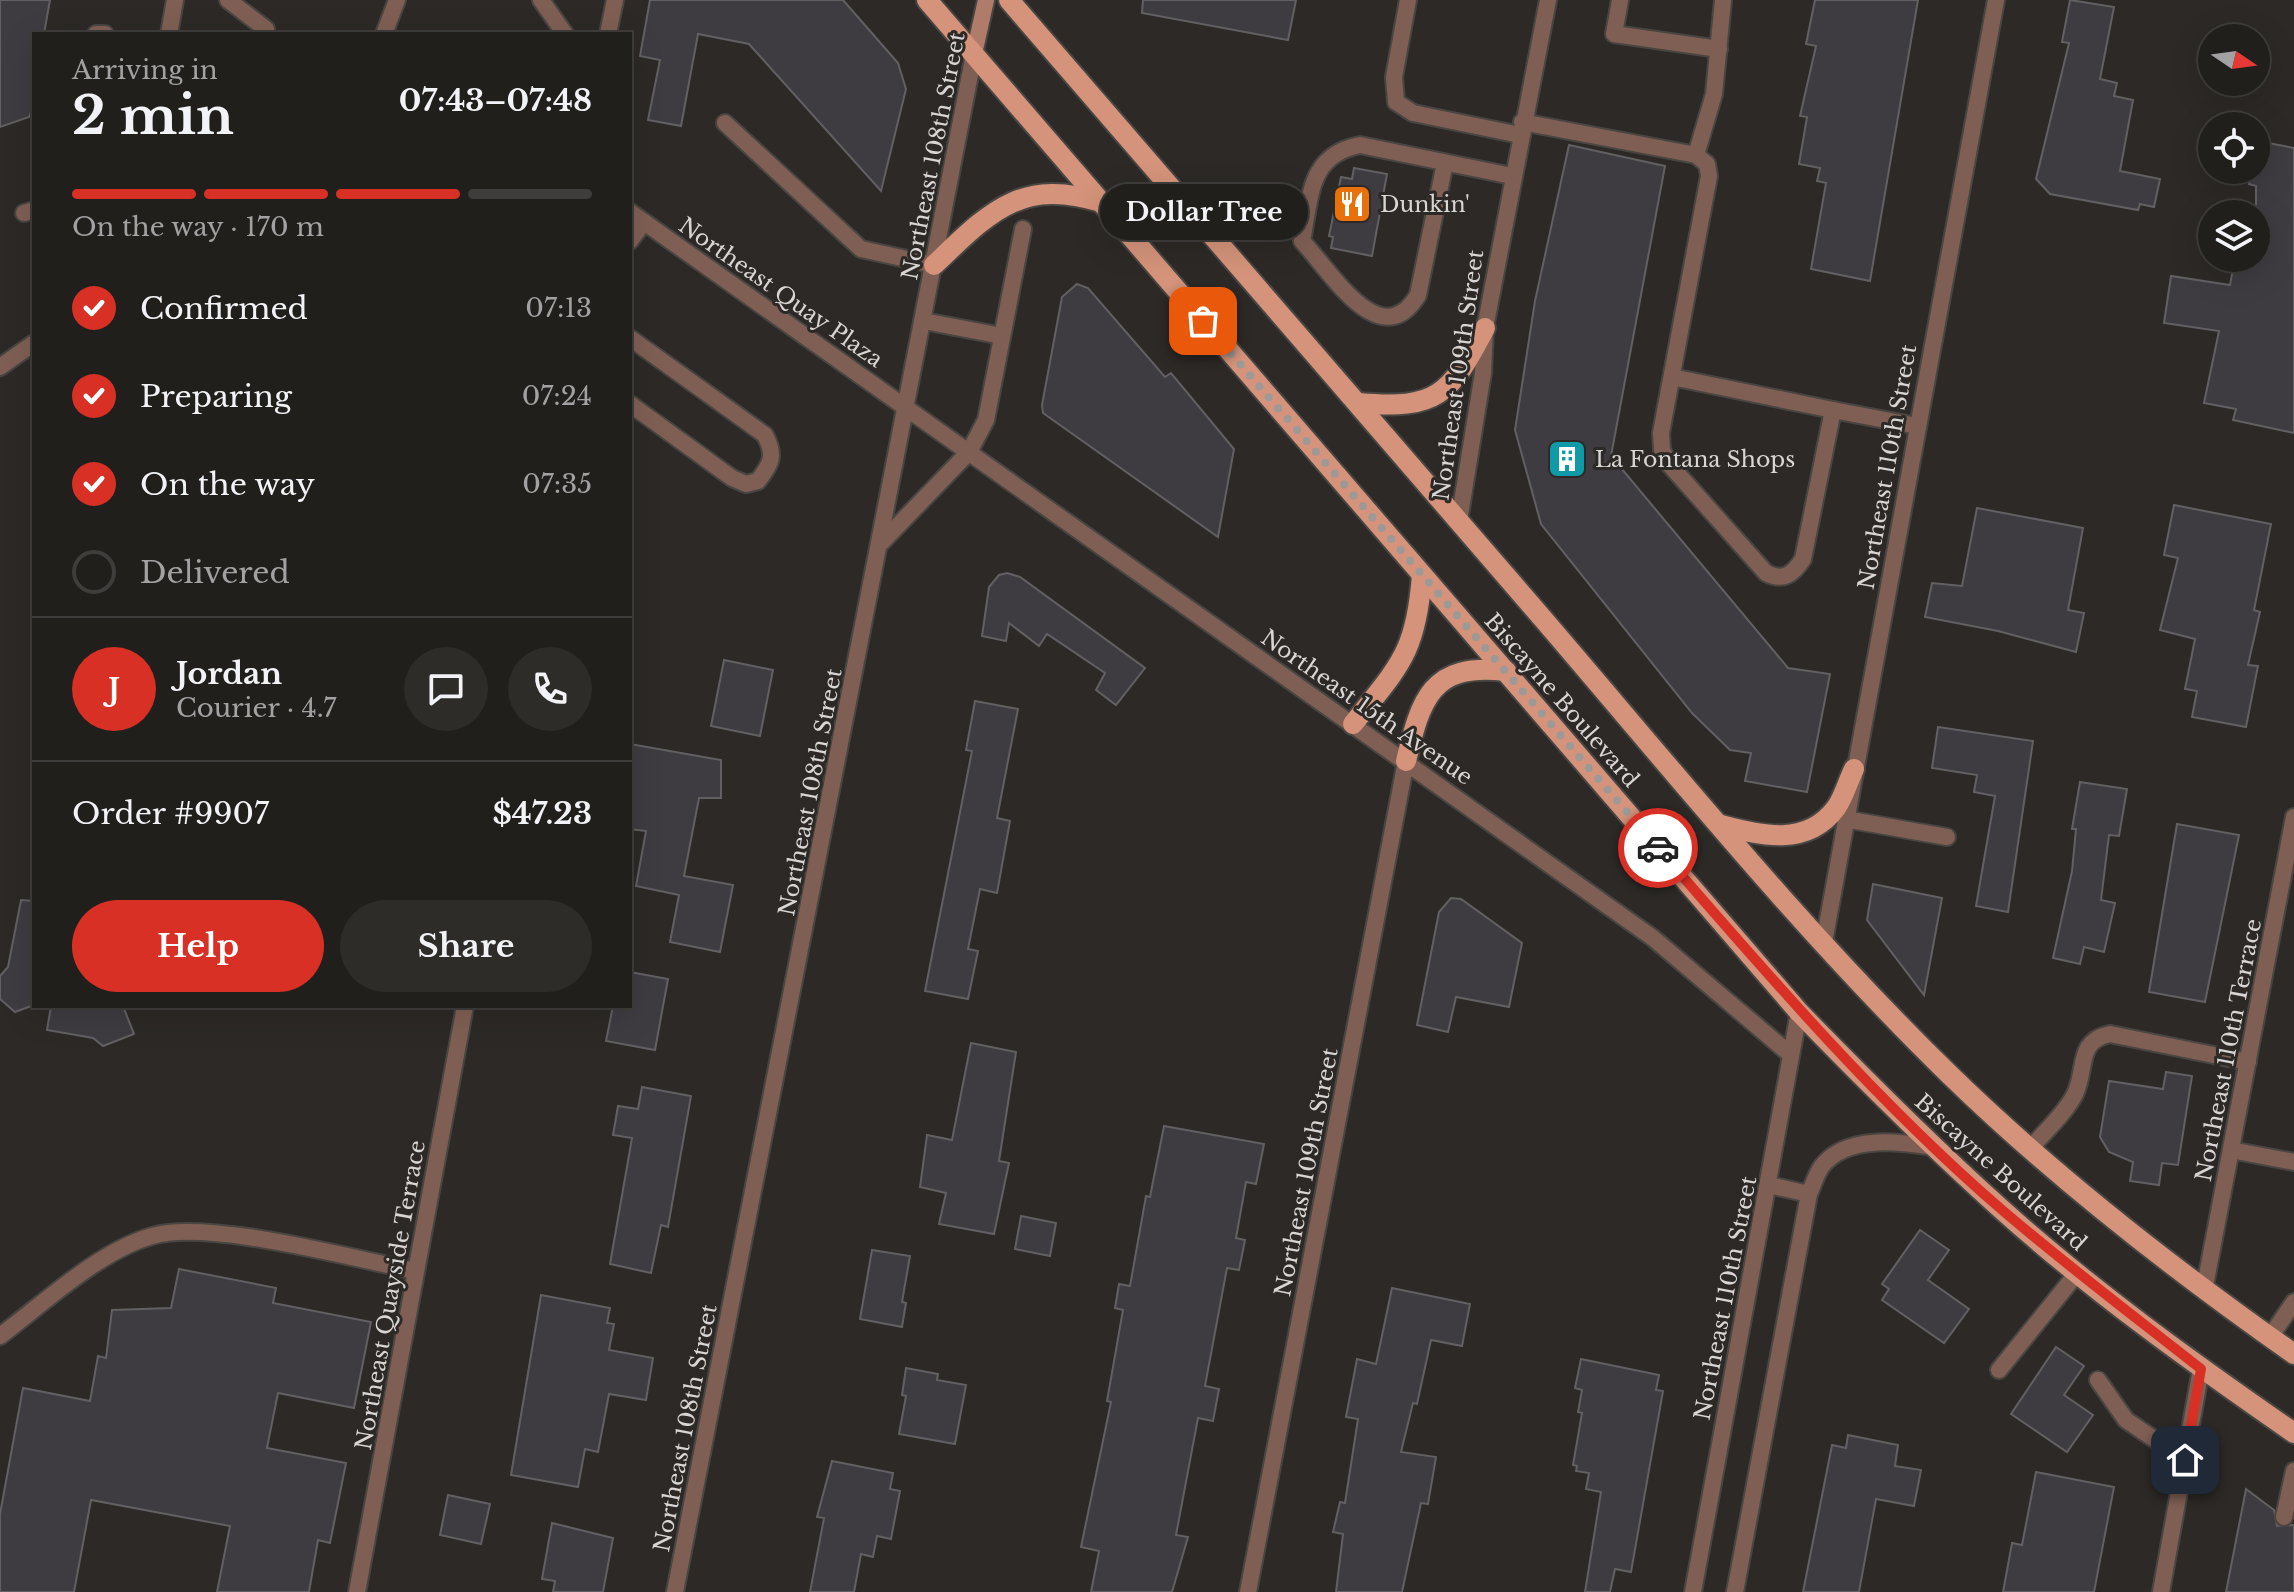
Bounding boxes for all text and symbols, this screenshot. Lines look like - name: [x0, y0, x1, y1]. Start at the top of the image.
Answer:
- north arrow: [2198, 24, 2270, 96]
- map controls: [2198, 24, 2270, 272]
- street label: Northeast 108th Street: [896, 29, 971, 282]
- text: Arriving in: [72, 54, 218, 86]
- text: 07:43–07:48: [399, 82, 592, 119]
- text: 2 min: [72, 84, 234, 148]
- button: locate: [2198, 112, 2270, 184]
- restaurant icon: Dunkin': [1331, 183, 1373, 225]
- callout: Dollar Tree: [1099, 185, 1307, 241]
- place label: Dunkin': [1380, 191, 1470, 218]
- text: Dollar Tree: [1126, 196, 1283, 228]
- button: layers: [2198, 200, 2270, 272]
- text: On the way · 170 m: [72, 211, 324, 243]
- street label: Northeast Quay Plaza: [674, 212, 889, 374]
- street label: Northeast 109th Street: [1428, 247, 1490, 502]
- icon: check: [72, 286, 116, 330]
- pin: [1169, 287, 1237, 355]
- text: Confirmed: [140, 290, 308, 327]
- text: 07:13: [525, 292, 592, 324]
- icon: bag: [1181, 299, 1225, 343]
- street label: Northeast 110th Street: [1853, 342, 1922, 592]
- icon: check: [72, 374, 116, 418]
- text: Preparing: [140, 378, 292, 415]
- text: 07:24: [522, 380, 592, 412]
- building icon: La Fontana Shops: [1546, 438, 1588, 480]
- place label: La Fontana Shops: [1595, 446, 1795, 473]
- icon: check: [72, 462, 116, 506]
- text: On the way: [140, 466, 315, 503]
- text: 07:35: [522, 468, 592, 500]
- text: Delivered: [140, 554, 290, 591]
- street label: Biscayne Boulevard: [1479, 608, 1645, 793]
- street label: Northeast 15th Avenue: [1256, 624, 1478, 791]
- button: chat: [404, 647, 488, 731]
- button: phone: [508, 647, 592, 731]
- text: Jordan: [176, 655, 282, 692]
- street label: Northeast 108th Street: [773, 665, 848, 918]
- text: J: [108, 671, 120, 708]
- text: Courier · 4.7: [176, 692, 336, 724]
- text: Order #9907: [72, 795, 269, 832]
- text: $47.23: [493, 795, 592, 832]
- courier: [1618, 808, 1698, 888]
- icon: car: [1636, 826, 1680, 870]
- button: Help: [72, 900, 324, 992]
- button: Share: [340, 900, 592, 992]
- street label: Northeast 110th Terrace: [2190, 917, 2267, 1184]
- street label: Northeast 109th Street: [1269, 1045, 1344, 1299]
- street label: Biscayne Boulevard: [1909, 1088, 2092, 1257]
- street label: Northeast Quayside Terrace: [350, 1138, 431, 1452]
- street label: Northeast 110th Street: [1689, 1173, 1763, 1422]
- street label: Northeast 108th Street: [648, 1301, 723, 1554]
- pin: [2151, 1426, 2219, 1494]
- icon: home: [2163, 1438, 2207, 1482]

